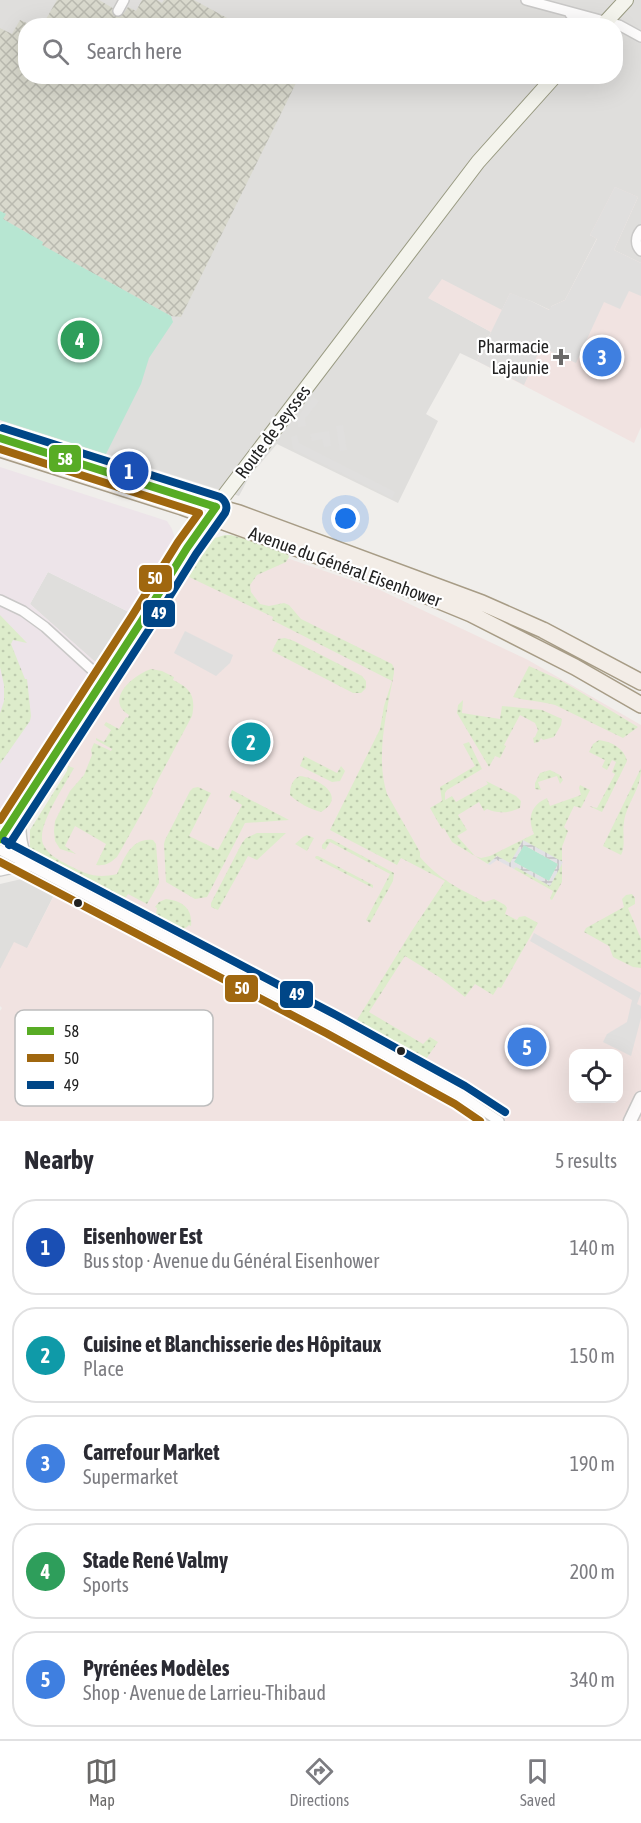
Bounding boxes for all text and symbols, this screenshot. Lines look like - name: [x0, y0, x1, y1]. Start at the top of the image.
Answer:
- search box: [18, 18, 623, 84]
- icon: search: [39, 35, 72, 68]
- text: Search here: [87, 38, 182, 64]
- pin: 4: [60, 318, 100, 362]
- pin: 3: [582, 334, 622, 380]
- place label: Pharmacie Lajaunie: [477, 336, 549, 378]
- marker: Pharmacie Lajaunie: [554, 350, 568, 364]
- street label: Route de Seysses: [231, 381, 314, 482]
- line badge: 58: [48, 444, 82, 473]
- pin: 1: [110, 448, 148, 494]
- text: 58: [57, 450, 73, 468]
- your location: [331, 504, 360, 533]
- street label: Avenue du Général Eisenhower: [246, 522, 445, 611]
- line badge: 50: [138, 564, 173, 593]
- text: 50: [147, 569, 163, 587]
- line badge: 49: [142, 599, 176, 628]
- text: 49: [150, 604, 167, 622]
- pin: 2: [232, 720, 270, 764]
- unlabelled marker: [72, 897, 84, 909]
- line badge: 50: [224, 974, 259, 1003]
- text: 50: [234, 979, 250, 997]
- line badge: 49: [279, 980, 314, 1009]
- text: 49: [288, 985, 305, 1003]
- legend: [15, 1010, 213, 1106]
- text: 58: [64, 1022, 79, 1040]
- pin: 5: [508, 1024, 546, 1070]
- unlabelled marker: [395, 1045, 407, 1057]
- text: 50: [64, 1049, 79, 1067]
- map controls: [569, 1049, 623, 1103]
- button: locate: [569, 1049, 623, 1103]
- text: 49: [64, 1076, 79, 1094]
- text: Nearby: [24, 1145, 94, 1175]
- text: 5 results: [555, 1149, 617, 1172]
- text: Eisenhower Est: [83, 1223, 203, 1249]
- text: 1: [41, 1236, 50, 1259]
- text: 140 m: [570, 1236, 615, 1259]
- text: Bus stop · Avenue du Général Eisenhower: [83, 1249, 379, 1272]
- text: Cuisine et Blanchisserie des Hôpitaux: [83, 1331, 381, 1357]
- text: 2: [41, 1344, 50, 1367]
- text: 150 m: [570, 1344, 615, 1367]
- text: Place: [83, 1357, 124, 1380]
- text: Carrefour Market: [83, 1439, 220, 1465]
- text: 3: [41, 1452, 50, 1475]
- text: 190 m: [570, 1452, 615, 1475]
- text: Supermarket: [83, 1465, 178, 1488]
- text: Stade René Valmy: [83, 1547, 228, 1573]
- text: 4: [41, 1560, 50, 1583]
- text: 200 m: [570, 1560, 615, 1583]
- text: Sports: [83, 1573, 129, 1596]
- text: Pyrénées Modèles: [83, 1655, 230, 1681]
- text: 5: [41, 1668, 50, 1691]
- text: 340 m: [570, 1668, 615, 1691]
- text: Shop · Avenue de Larrieu-Thibaud: [83, 1681, 326, 1704]
- tab: Map: [85, 1755, 118, 1809]
- tab: Directions: [289, 1755, 349, 1809]
- tab: Saved: [520, 1755, 555, 1809]

